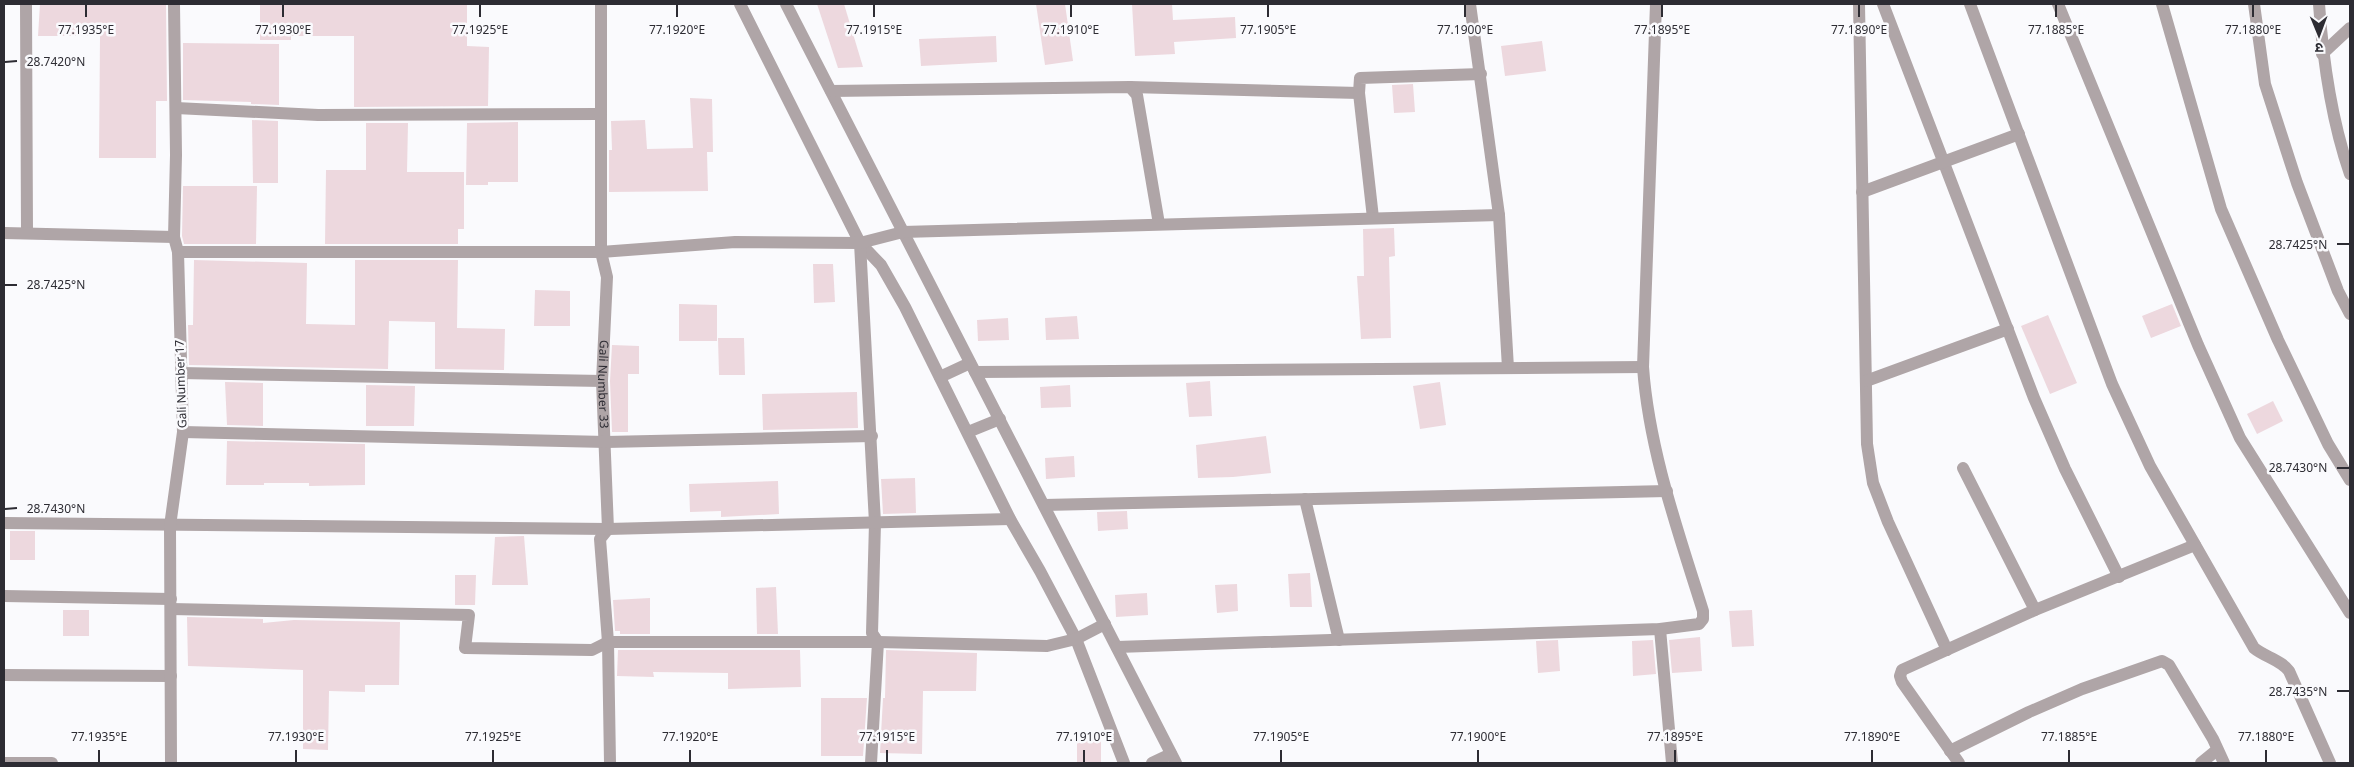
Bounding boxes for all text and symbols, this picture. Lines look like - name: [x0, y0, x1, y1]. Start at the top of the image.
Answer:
- north arrow: [2294, 10, 2344, 60]
- text: 77.1935°E: [58, 21, 114, 38]
- text: 77.1930°E: [255, 21, 311, 38]
- text: 77.1925°E: [452, 21, 508, 38]
- text: 77.1920°E: [649, 21, 705, 38]
- text: 77.1915°E: [846, 21, 902, 38]
- text: 77.1910°E: [1043, 21, 1099, 38]
- text: 77.1905°E: [1240, 21, 1296, 38]
- text: 77.1900°E: [1437, 21, 1493, 38]
- text: 77.1895°E: [1634, 21, 1690, 38]
- text: 77.1890°E: [1831, 21, 1887, 38]
- text: 77.1885°E: [2028, 21, 2084, 38]
- text: 77.1880°E: [2225, 21, 2281, 38]
- text: उ: [2314, 39, 2324, 58]
- text: 28.7420°N: [27, 53, 85, 70]
- text: 28.7425°N: [2269, 236, 2327, 253]
- text: 28.7425°N: [27, 276, 85, 293]
- street label: Gali Number 17: [170, 339, 191, 429]
- street label: Gali Number 33: [594, 340, 613, 429]
- text: 28.7430°N: [2269, 459, 2327, 476]
- text: 28.7430°N: [27, 500, 85, 517]
- text: 28.7435°N: [2269, 683, 2327, 700]
- text: 77.1935°E: [71, 728, 127, 745]
- text: 77.1930°E: [268, 728, 324, 745]
- text: 77.1925°E: [465, 728, 521, 745]
- text: 77.1920°E: [662, 728, 718, 745]
- text: 77.1915°E: [859, 728, 915, 745]
- text: 77.1910°E: [1056, 728, 1112, 745]
- text: 77.1905°E: [1253, 728, 1309, 745]
- text: 77.1900°E: [1450, 728, 1506, 745]
- text: 77.1895°E: [1647, 728, 1703, 745]
- text: 77.1890°E: [1844, 728, 1900, 745]
- text: 77.1885°E: [2041, 728, 2097, 745]
- text: 77.1880°E: [2238, 728, 2294, 745]

